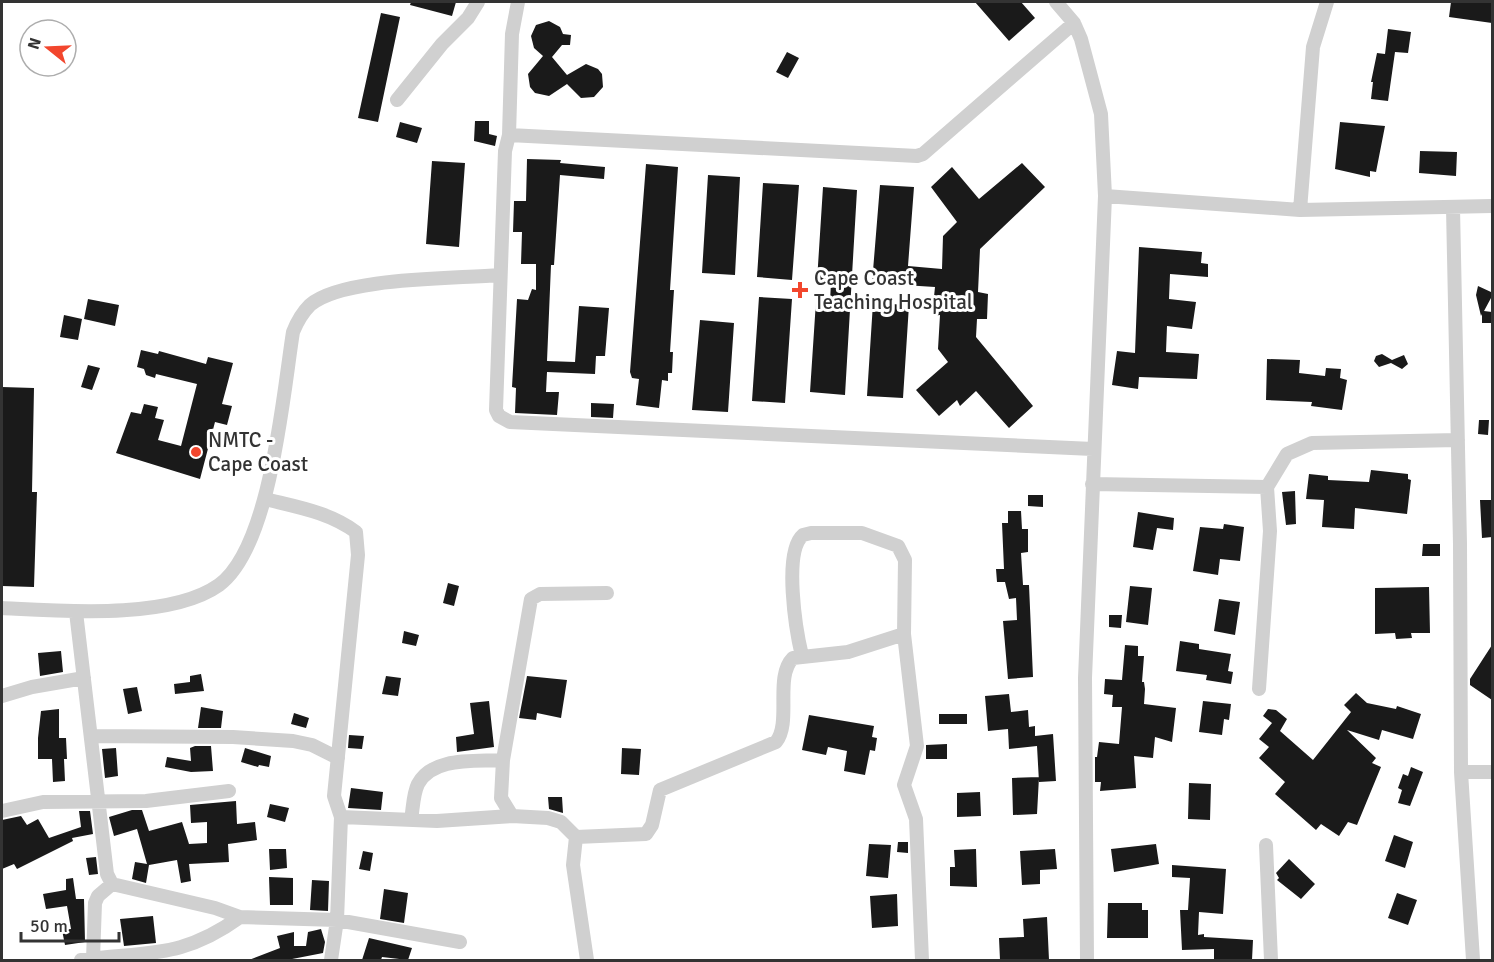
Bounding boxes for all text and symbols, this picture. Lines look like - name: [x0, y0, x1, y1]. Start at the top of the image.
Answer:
- north arrow: [18, 18, 78, 78]
- text: N: [23, 35, 46, 52]
- place label: Cape Coast Teaching Hospital: [814, 265, 973, 315]
- marker: Cape Coast Teaching Hospital: [791, 281, 809, 299]
- place label: NMTC - Cape Coast: [208, 427, 308, 477]
- marker: NMTC - Cape Coast: [189, 445, 203, 459]
- scale bar: [21, 905, 118, 943]
- text: 50 m: [30, 915, 68, 937]

